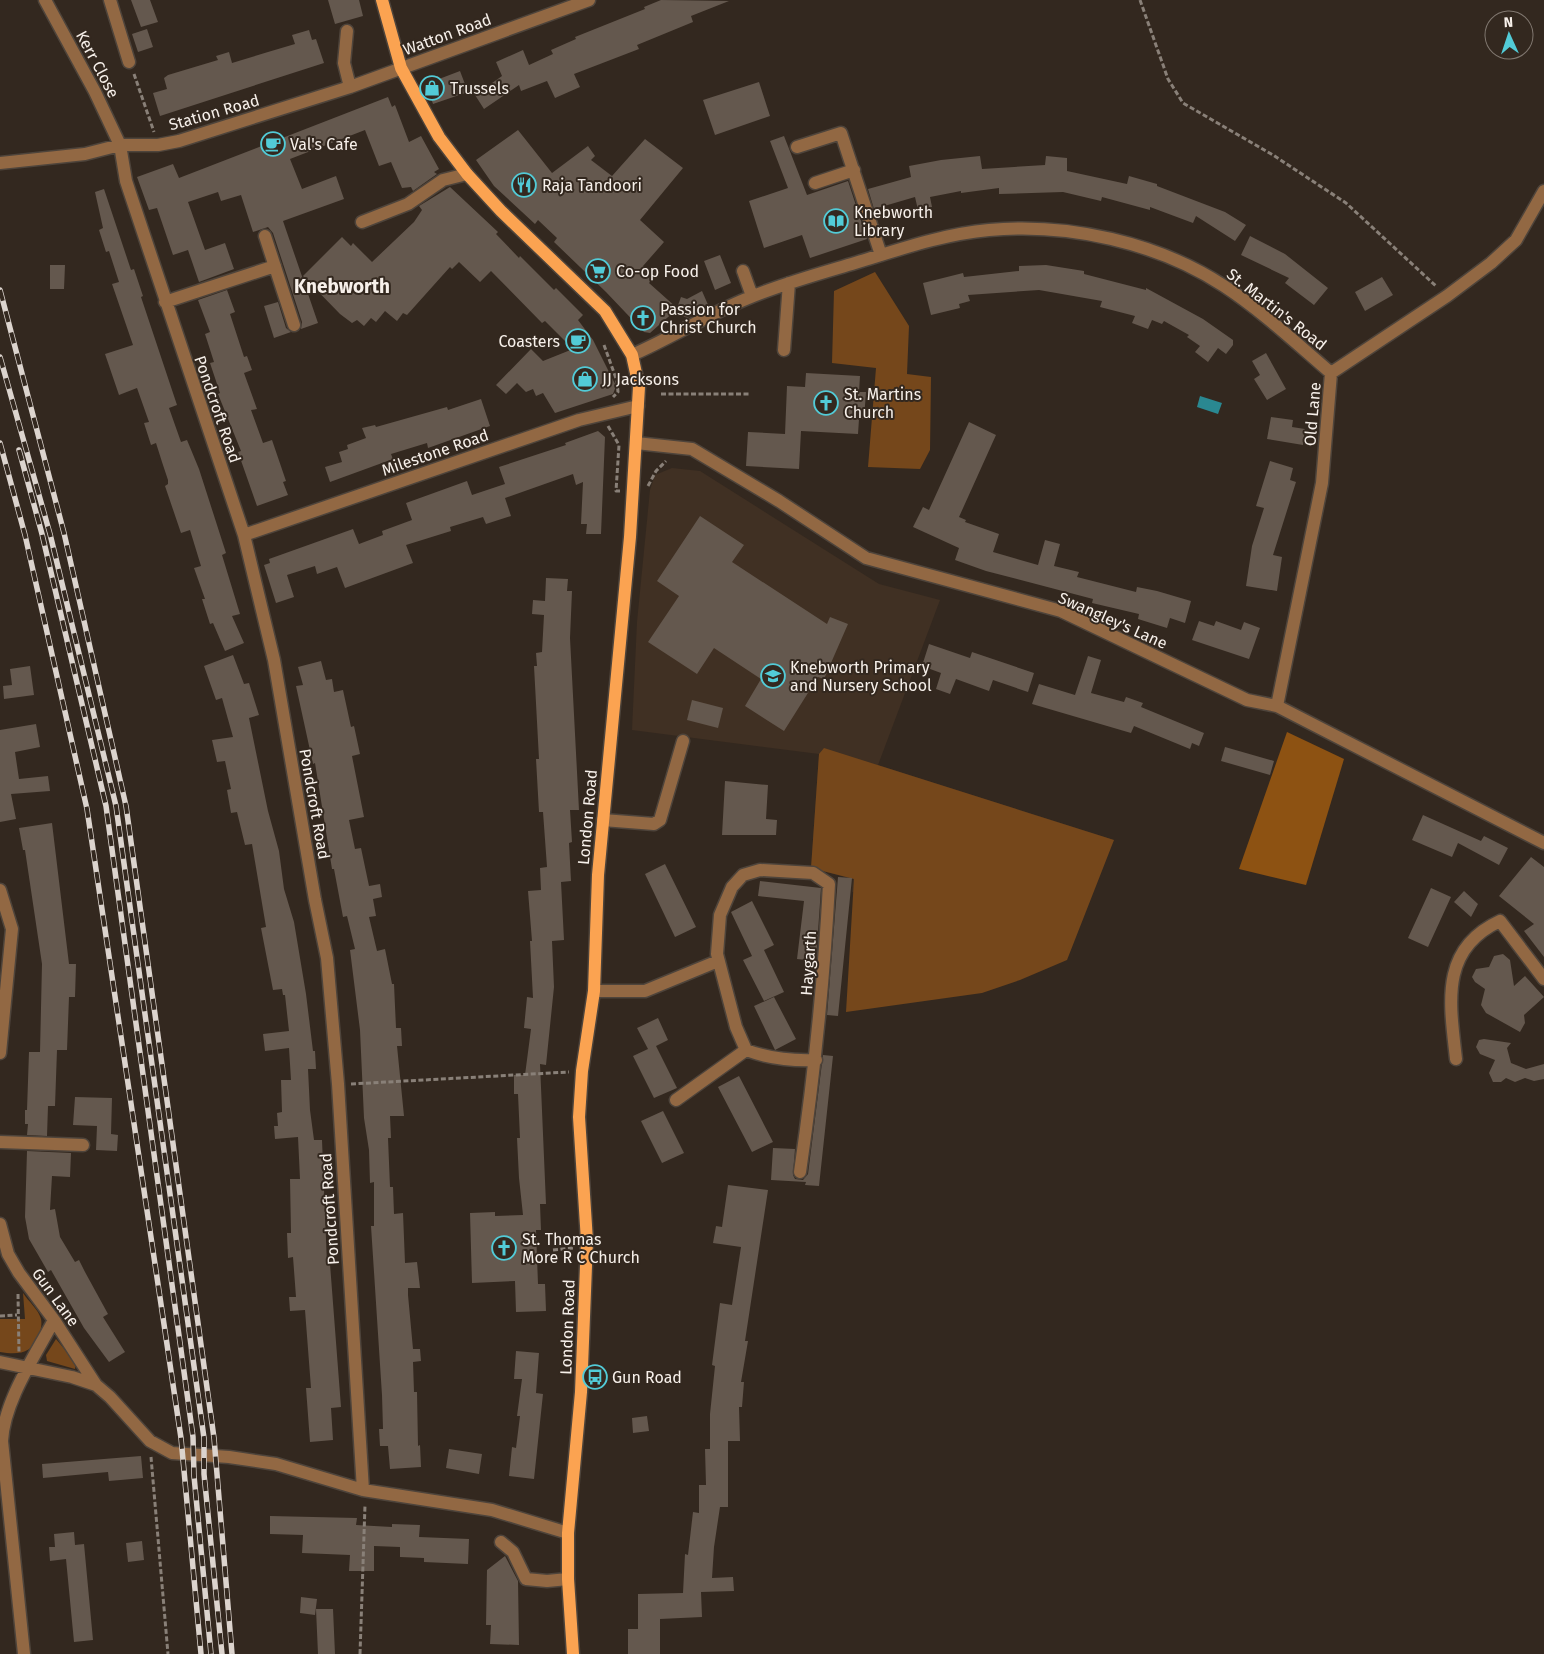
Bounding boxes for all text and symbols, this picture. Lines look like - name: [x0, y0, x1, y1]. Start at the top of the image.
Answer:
- street label: Watton Road: [400, 10, 494, 59]
- north arrow: [1484, 10, 1534, 60]
- text: N: [1503, 14, 1513, 31]
- street label: Kerr Close: [72, 27, 123, 101]
- shop icon: Trussels: [419, 75, 445, 101]
- place label: Trussels: [450, 79, 509, 98]
- street label: Station Road: [167, 90, 262, 134]
- cafe icon: Val's Cafe: [260, 131, 286, 157]
- place label: Val's Cafe: [290, 135, 358, 154]
- restaurant icon: Raja Tandoori: [511, 172, 537, 198]
- place label: Raja Tandoori: [542, 176, 642, 195]
- place label: Knebworth Library: [854, 203, 933, 240]
- library icon: Knebworth Library: [823, 208, 849, 234]
- supermarket icon: Co-op Food: [585, 258, 611, 284]
- place label: Co-op Food: [616, 262, 699, 281]
- street label: St. Martin's Road: [1223, 265, 1330, 354]
- district label: Knebworth: [294, 275, 390, 298]
- place label: Passion for Christ Church: [660, 300, 757, 337]
- church icon: Passion for Christ Church: [630, 305, 656, 331]
- cafe icon: Coasters: [565, 328, 591, 354]
- place label: Coasters: [498, 332, 560, 351]
- street label: Pondcroft Road: [190, 353, 245, 465]
- shop icon: JJ Jacksons: [572, 366, 598, 392]
- place label: JJ Jacksons: [602, 370, 679, 389]
- street label: Old Lane: [1300, 381, 1325, 447]
- place label: St. Martins Church: [844, 385, 921, 422]
- church icon: St. Martins Church: [813, 390, 839, 416]
- street label: Milestone Road: [379, 425, 491, 480]
- street label: Swangley's Lane: [1055, 588, 1170, 653]
- place label: Knebworth Primary and Nursery School: [790, 658, 932, 695]
- school or university icon: Knebworth Primary and Nursery School: [760, 663, 786, 689]
- street label: Pondcroft Road: [295, 747, 334, 861]
- street label: London Road: [574, 769, 601, 866]
- street label: Haygarth: [797, 930, 820, 996]
- street label: Pondcroft Road: [316, 1152, 343, 1266]
- place label: St. Thomas More R C Church: [522, 1230, 640, 1267]
- church icon: St. Thomas More R C Church: [491, 1235, 517, 1261]
- street label: Gun Lane: [28, 1264, 83, 1330]
- street label: London Road: [556, 1279, 579, 1375]
- bus stop icon: Gun Road: [582, 1364, 608, 1390]
- place label: Gun Road: [612, 1368, 682, 1387]

